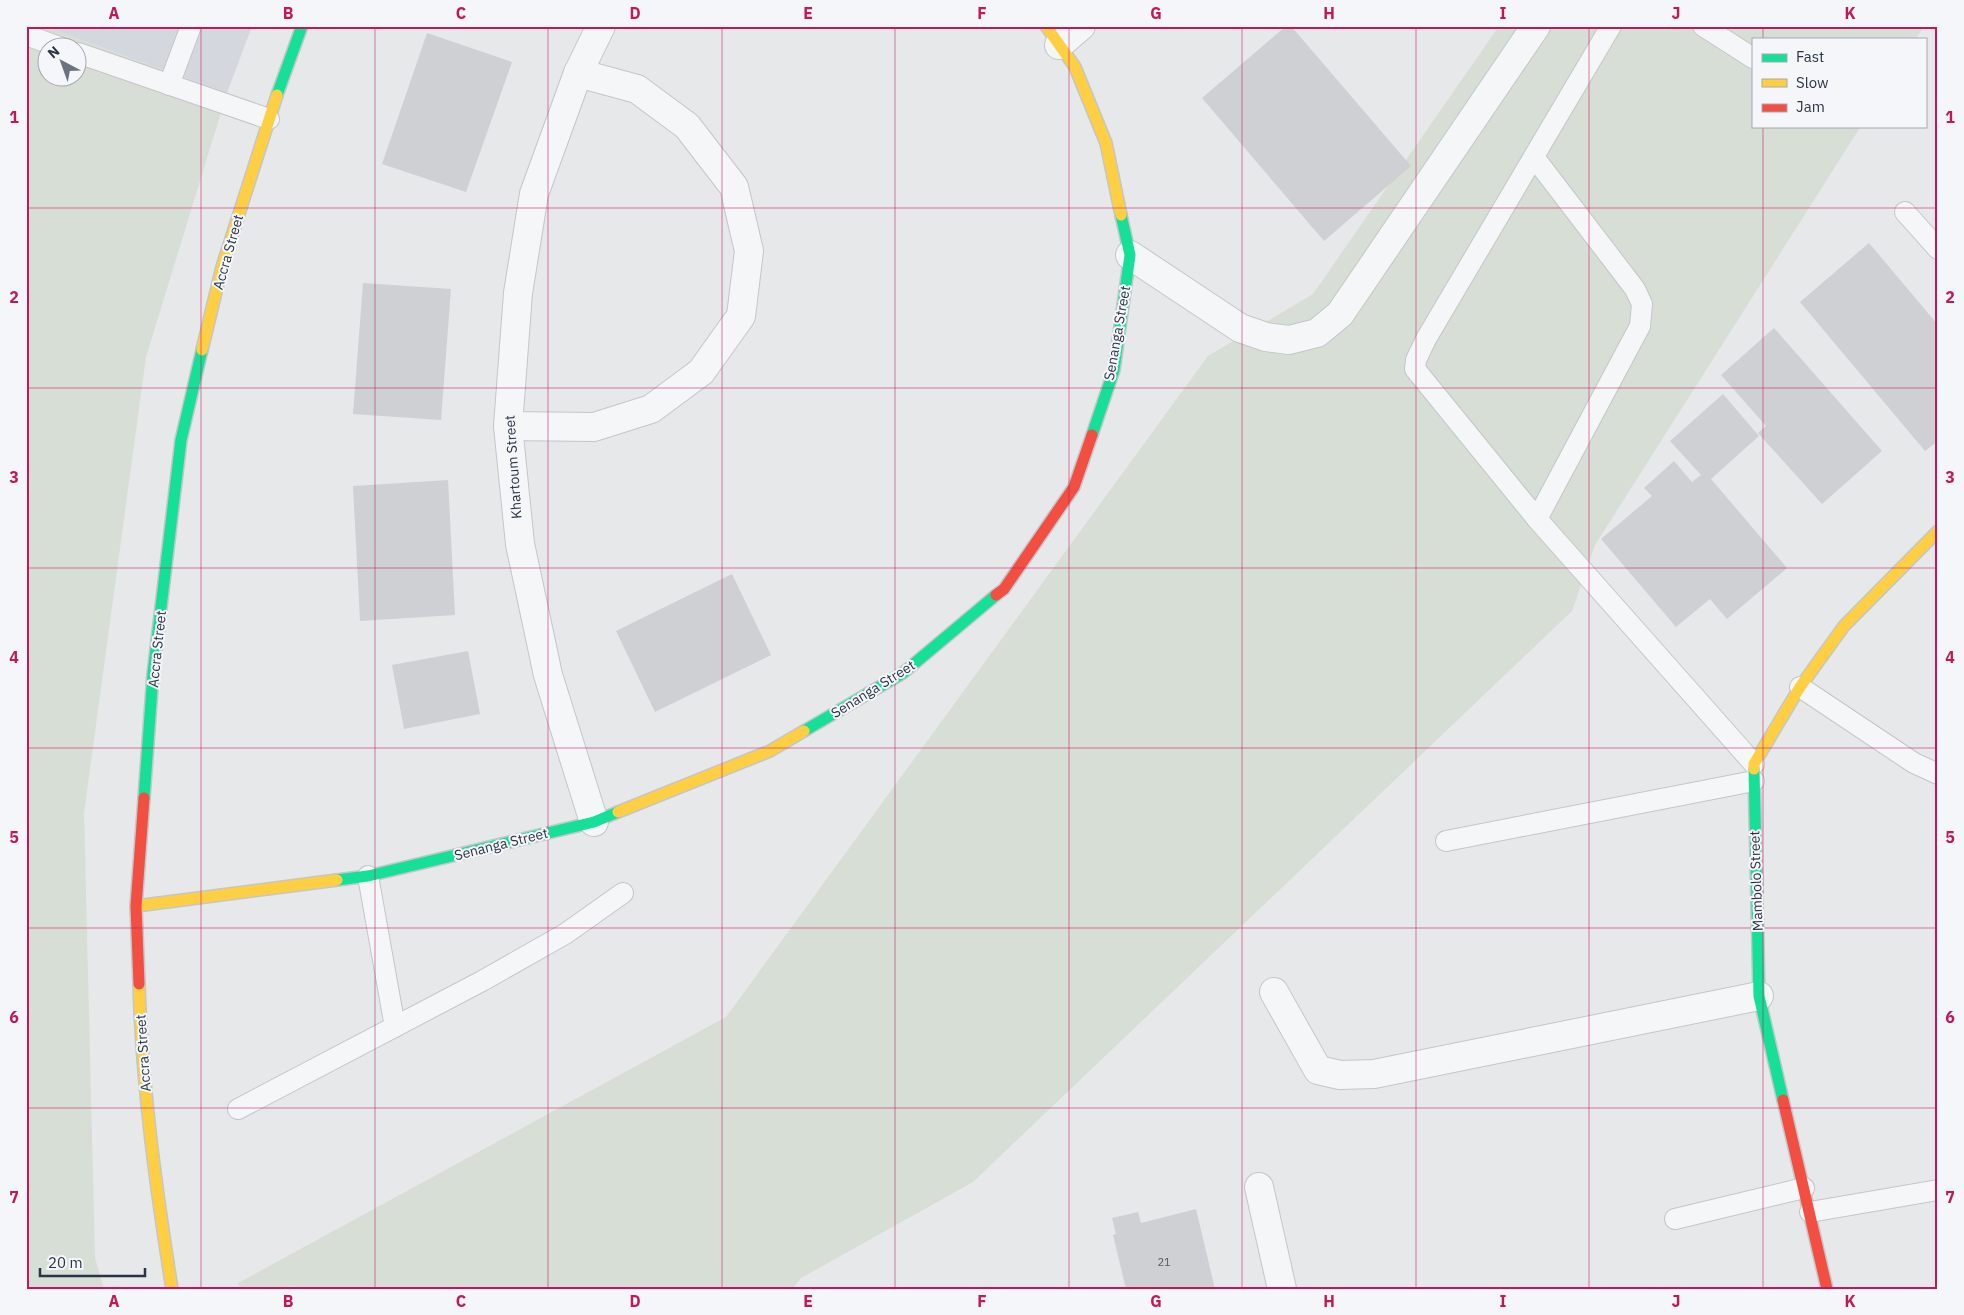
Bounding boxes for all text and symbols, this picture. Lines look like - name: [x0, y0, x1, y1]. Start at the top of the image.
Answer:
- text: A: [109, 3, 120, 23]
- text: B: [283, 3, 294, 23]
- text: C: [456, 3, 466, 23]
- text: D: [629, 3, 641, 23]
- text: E: [803, 3, 813, 23]
- text: F: [977, 3, 987, 23]
- text: G: [1150, 3, 1162, 23]
- text: H: [1323, 3, 1335, 23]
- text: I: [1500, 3, 1507, 23]
- text: J: [1672, 3, 1680, 23]
- text: K: [1844, 3, 1856, 23]
- north arrow: [38, 38, 88, 88]
- legend: [1752, 38, 1926, 128]
- text: N: [44, 42, 63, 62]
- text: Fast: [1796, 47, 1824, 66]
- text: Slow: [1796, 73, 1829, 92]
- text: Jam: [1796, 97, 1825, 116]
- text: 1: [9, 107, 19, 127]
- text: 1: [1945, 107, 1955, 127]
- street label: Accra Street: [209, 212, 247, 292]
- street label: Senanga Street: [1100, 284, 1134, 382]
- text: 2: [9, 287, 19, 307]
- text: 2: [1945, 287, 1955, 307]
- street label: Khartoum Street: [500, 414, 526, 520]
- text: 3: [9, 467, 19, 487]
- text: 3: [1945, 467, 1955, 487]
- street label: Accra Street: [144, 610, 170, 688]
- text: 4: [9, 647, 19, 667]
- text: 4: [1945, 647, 1955, 667]
- street label: Senanga Street: [828, 656, 918, 722]
- street label: Senanga Street: [452, 824, 550, 864]
- text: 5: [9, 827, 19, 847]
- text: 5: [1945, 827, 1955, 847]
- street label: Mambolo Street: [1745, 830, 1767, 931]
- text: 6: [9, 1007, 19, 1027]
- text: 6: [1945, 1007, 1955, 1027]
- street label: Accra Street: [131, 1014, 155, 1092]
- text: 7: [9, 1187, 19, 1207]
- text: 7: [1945, 1187, 1955, 1207]
- scale bar: [40, 1245, 145, 1277]
- text: 20 m: [48, 1253, 83, 1272]
- house number: 21: [1157, 1255, 1171, 1269]
- text: A: [109, 1291, 120, 1311]
- text: B: [283, 1291, 294, 1311]
- text: C: [456, 1291, 466, 1311]
- text: D: [629, 1291, 641, 1311]
- text: E: [803, 1291, 813, 1311]
- text: F: [977, 1291, 987, 1311]
- text: G: [1150, 1291, 1162, 1311]
- text: H: [1323, 1291, 1335, 1311]
- text: I: [1500, 1291, 1507, 1311]
- text: J: [1672, 1291, 1680, 1311]
- text: K: [1844, 1291, 1856, 1311]

